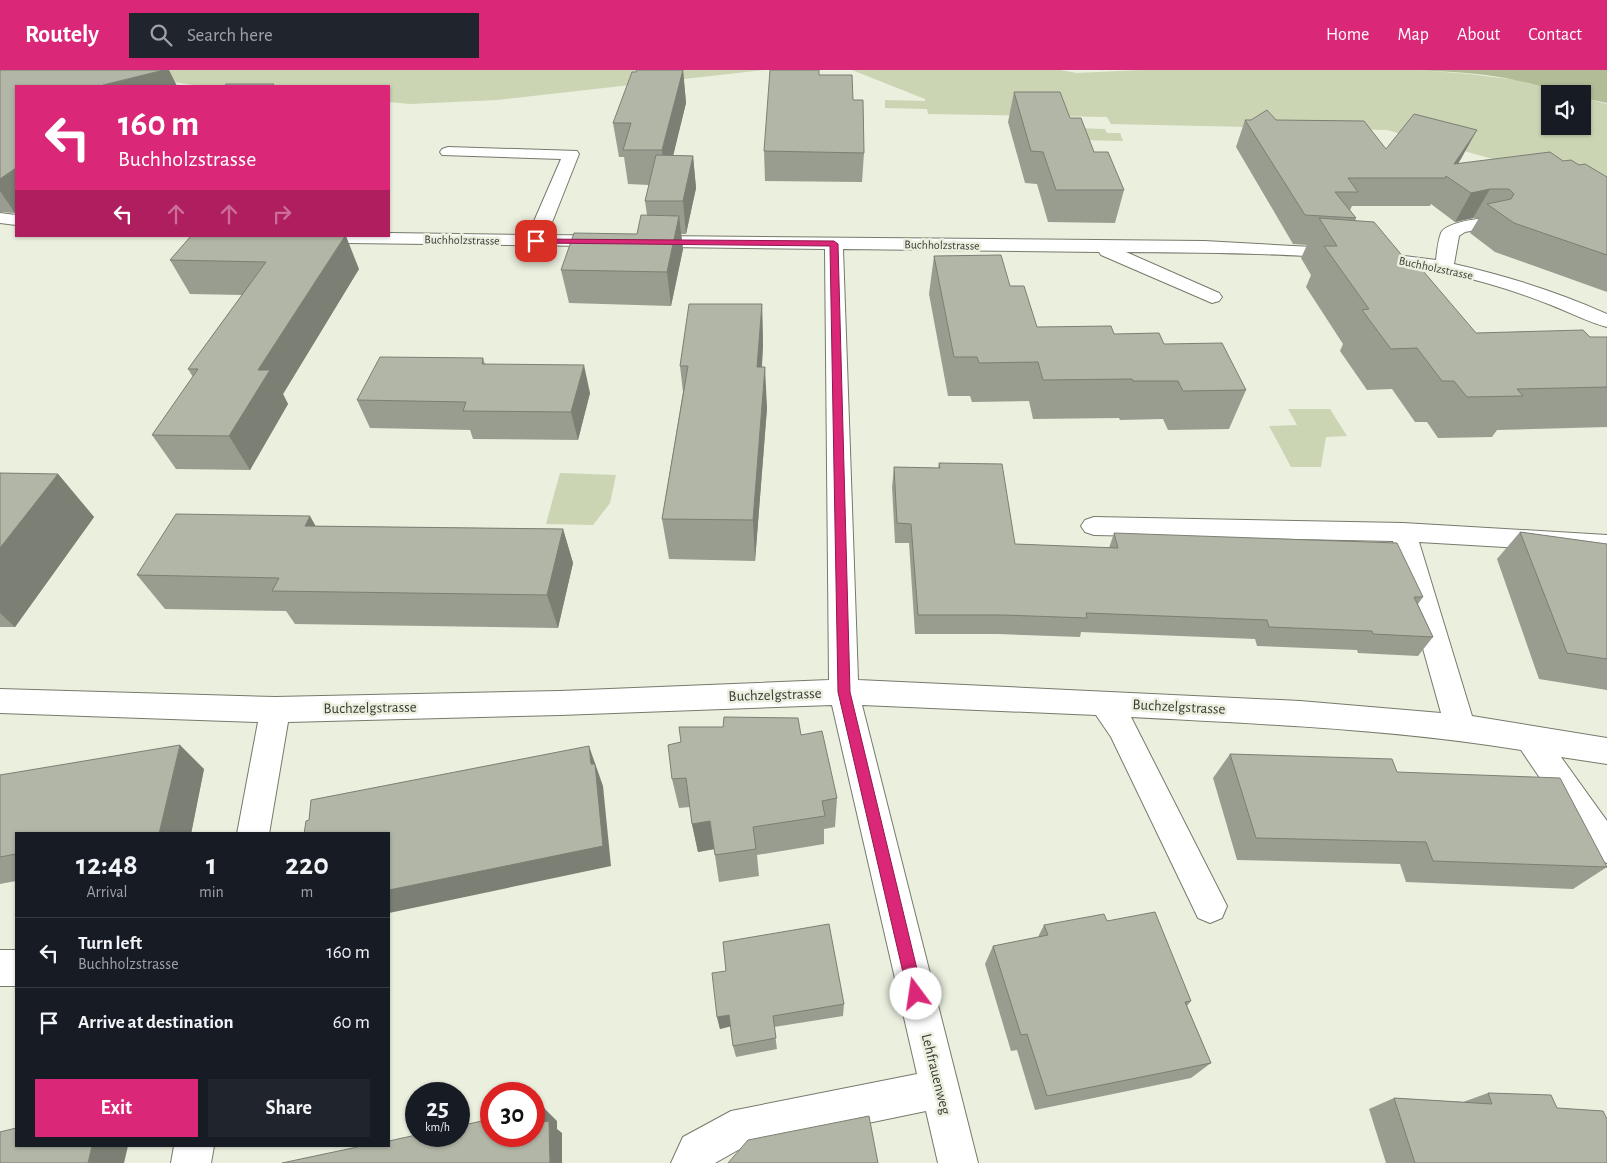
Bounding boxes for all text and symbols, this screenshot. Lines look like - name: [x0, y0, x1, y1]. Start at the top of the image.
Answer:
- search box: [129, 13, 479, 58]
- icon: search: [147, 21, 175, 49]
- text: Routely: [25, 23, 99, 47]
- text: Search here: [187, 26, 273, 45]
- text: Home: [1326, 26, 1369, 44]
- text: Map: [1397, 26, 1429, 44]
- text: About: [1457, 26, 1500, 44]
- text: Contact: [1528, 26, 1582, 44]
- map controls: [1541, 85, 1591, 135]
- button: sound: [1541, 85, 1591, 135]
- icon: left: [35, 105, 100, 170]
- text: 160 m: [118, 107, 199, 142]
- text: Buchholzstrasse: [118, 148, 256, 170]
- icon: left: [109, 200, 137, 228]
- icon: ahead: [162, 200, 190, 228]
- icon: ahead: [215, 200, 243, 228]
- icon: right: [268, 200, 296, 228]
- pin: [515, 220, 557, 262]
- icon: arrive: [522, 227, 550, 255]
- street label: Buchholzstrasse: [424, 233, 500, 247]
- street label: Buchholzstrasse: [904, 238, 980, 252]
- street label: Buchholzstrasse: [1398, 254, 1474, 282]
- street label: Buchzelgstrasse: [728, 686, 822, 704]
- street label: Buchzelgstrasse: [1132, 697, 1226, 717]
- street label: Buchzelgstrasse: [323, 700, 417, 716]
- text: 12:48: [76, 850, 138, 880]
- text: 1: [206, 850, 217, 880]
- text: 220: [285, 850, 329, 880]
- text: Arrival: [86, 884, 128, 900]
- text: min: [199, 884, 224, 900]
- text: m: [300, 884, 313, 900]
- text: Turn left: [78, 934, 142, 953]
- icon: left: [35, 939, 63, 967]
- text: 160 m: [326, 943, 370, 962]
- text: Buchholzstrasse: [78, 956, 179, 972]
- position arrow: [889, 967, 941, 1019]
- icon: arrive: [35, 1009, 63, 1037]
- text: Arrive at destination: [78, 1013, 234, 1032]
- text: 60 m: [333, 1013, 370, 1032]
- street label: Lehfrauenweg: [919, 1032, 953, 1117]
- button: Exit: [35, 1079, 198, 1137]
- button: Share: [208, 1079, 370, 1137]
- speed limit sign: 30: [480, 1082, 545, 1147]
- text: 25: [426, 1096, 449, 1121]
- text: km/h: [425, 1121, 450, 1133]

